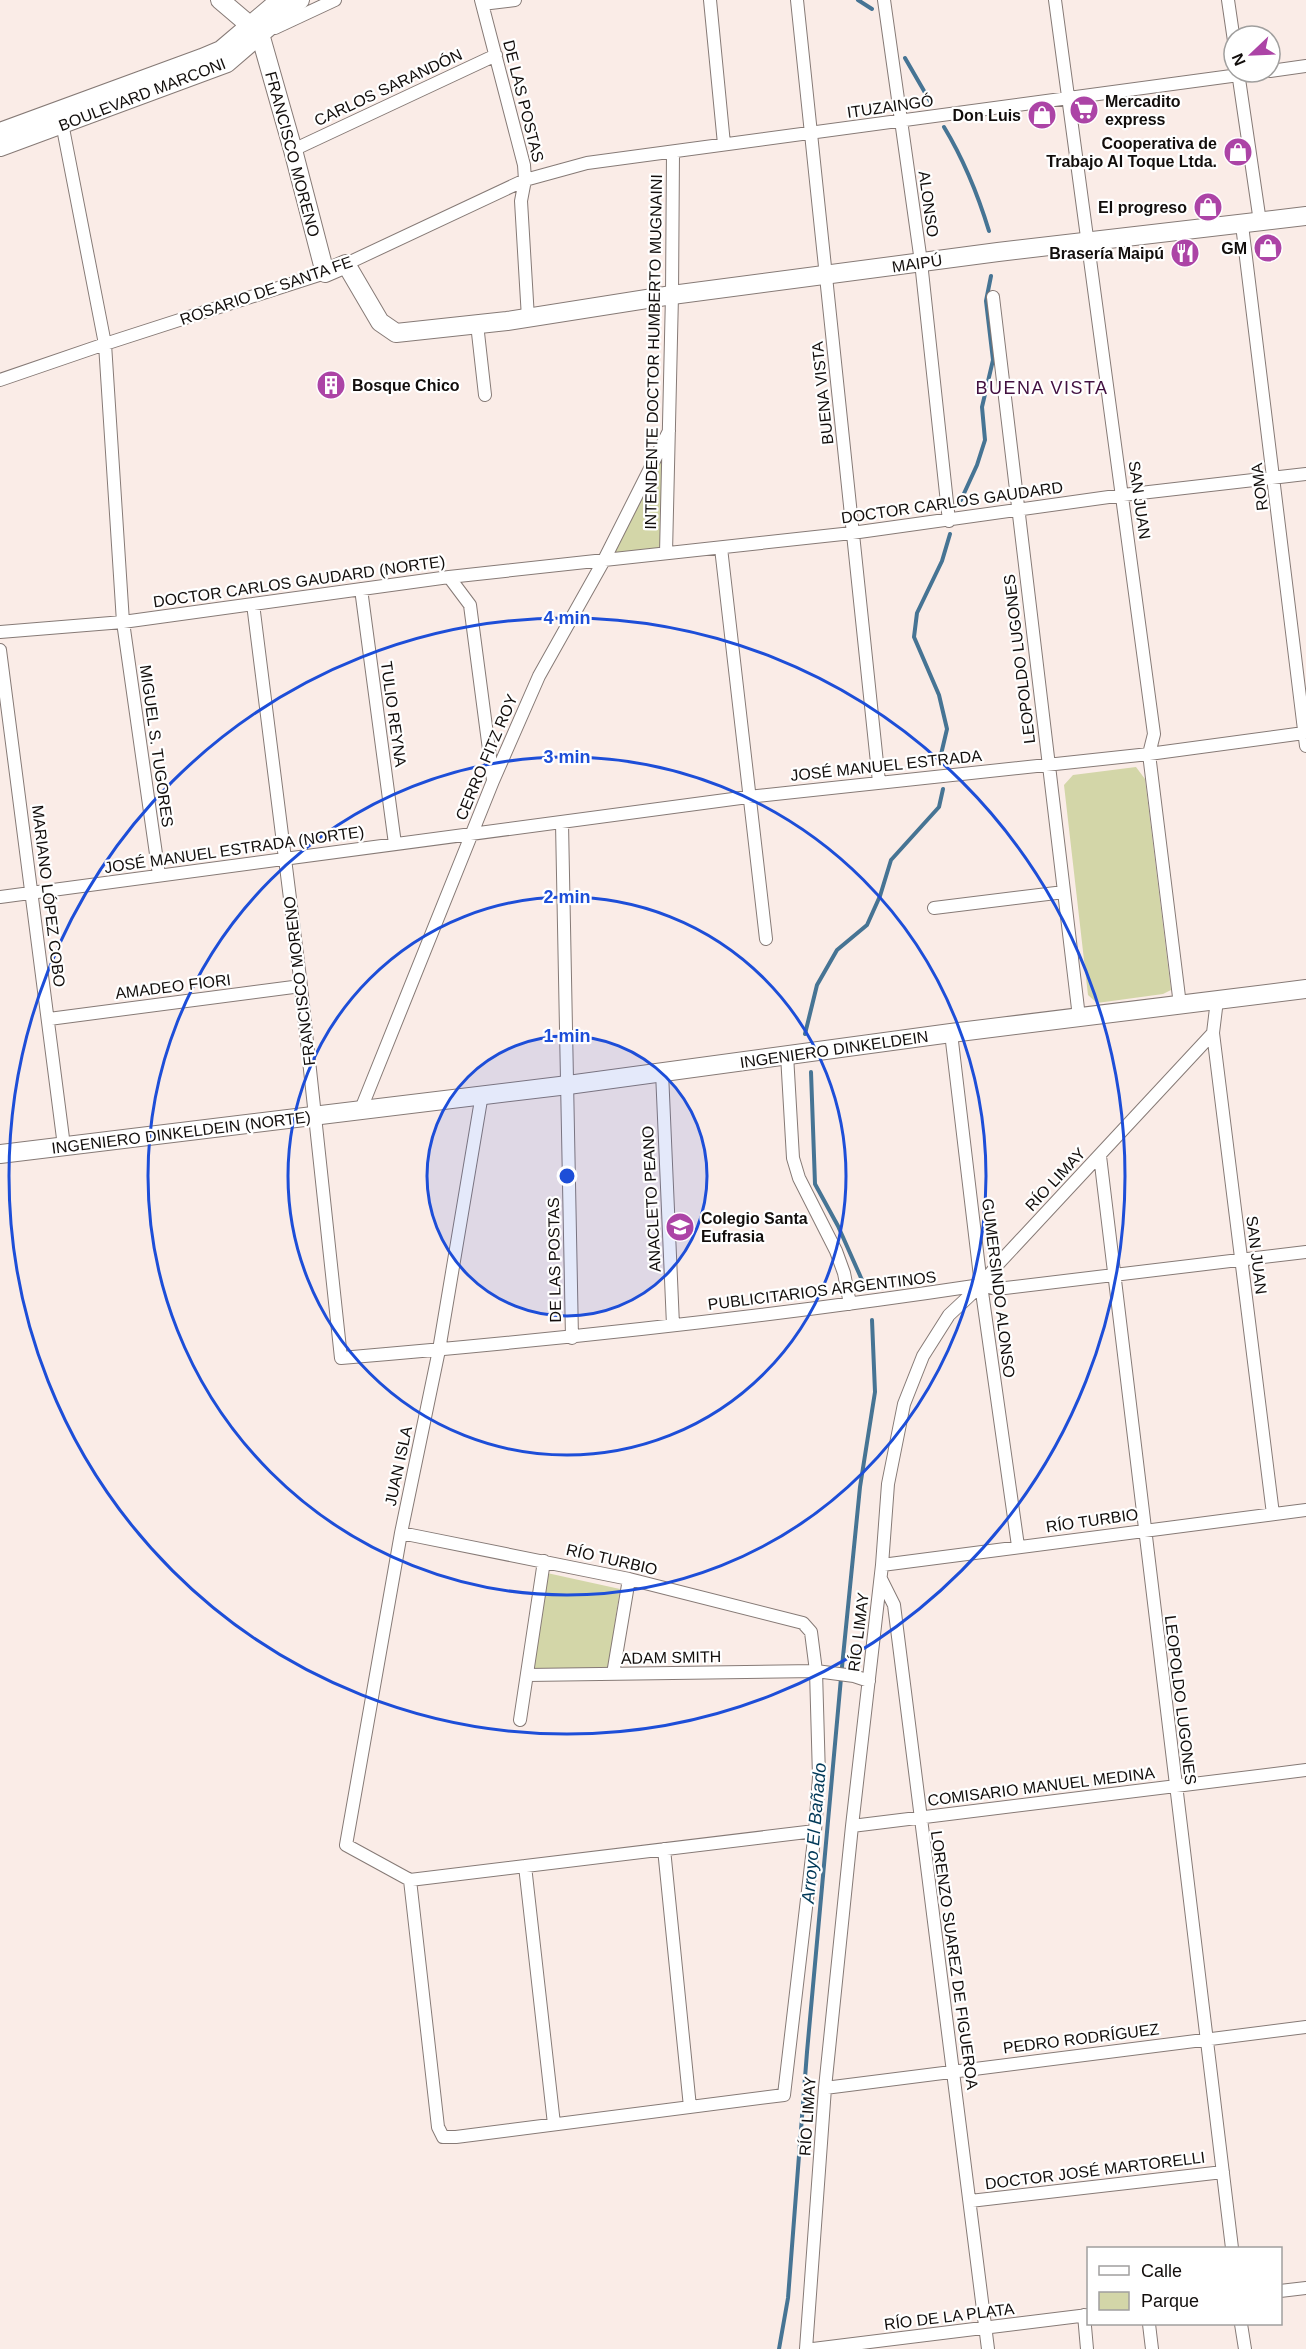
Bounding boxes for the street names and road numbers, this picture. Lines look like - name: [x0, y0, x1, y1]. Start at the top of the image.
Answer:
- street label: DE LAS POSTAS: [500, 38, 547, 164]
- street label: CARLOS SARANDÓN: [311, 45, 465, 129]
- street label: BOULEVARD MARCONI: [56, 55, 228, 134]
- street label: FRANCISCO MORENO: [262, 70, 323, 239]
- street label: ITUZAINGÓ: [846, 91, 934, 121]
- street label: ALONSO: [915, 170, 942, 238]
- street label: INTENDENTE DOCTOR HUMBERTO MUGNAINI: [642, 174, 665, 530]
- street label: MAIPÚ: [891, 251, 943, 275]
- street label: ROSARIO DE SANTA FE: [178, 253, 355, 328]
- street label: BUENA VISTA: [809, 340, 836, 445]
- street label: SAN JUAN: [1126, 460, 1153, 540]
- street label: ROMA: [1248, 462, 1271, 512]
- street label: DOCTOR CARLOS GAUDARD: [840, 479, 1064, 526]
- street label: DOCTOR CARLOS GAUDARD (NORTE): [152, 553, 446, 610]
- street label: LEOPOLDO LUGONES: [1001, 573, 1038, 745]
- street label: TULIO REYNA: [378, 660, 409, 768]
- street label: MIGUEL S. TUGORES: [137, 664, 176, 828]
- street label: CERRO FITZ ROY: [452, 691, 521, 823]
- street label: JOSÉ MANUEL ESTRADA: [789, 746, 983, 784]
- street label: MARIANO LÓPEZ COBO: [29, 804, 69, 988]
- street label: JOSÉ MANUEL ESTRADA (NORTE): [103, 822, 365, 876]
- street label: FRANCISCO MORENO: [281, 895, 318, 1067]
- street label: AMADEO FIORI: [114, 971, 232, 1002]
- street label: INGENIERO DINKELDEIN: [739, 1028, 929, 1071]
- street label: INGENIERO DINKELDEIN (NORTE): [50, 1108, 312, 1157]
- street label: ANACLETO PEANO: [639, 1125, 664, 1273]
- street label: RÍO LIMAY: [1021, 1143, 1089, 1214]
- street label: DE LAS POSTAS: [545, 1197, 564, 1323]
- street label: GUMERSINDO ALONSO: [979, 1197, 1018, 1379]
- street label: SAN JUAN: [1243, 1215, 1270, 1295]
- street label: PUBLICITARIOS ARGENTINOS: [707, 1268, 937, 1313]
- street label: JUAN ISLA: [382, 1424, 415, 1507]
- street label: RÍO TURBIO: [1045, 1505, 1139, 1535]
- street label: RÍO TURBIO: [565, 1540, 659, 1578]
- street label: RÍO LIMAY: [844, 1591, 872, 1673]
- street label: LEOPOLDO LUGONES: [1162, 1614, 1199, 1786]
- street label: ADAM SMITH: [621, 1648, 721, 1667]
- street label: COMISARIO MANUEL MEDINA: [926, 1764, 1156, 1809]
- street label: LORENZO SUAREZ DE FIGUEROA: [928, 1829, 981, 2091]
- street label: PEDRO RODRÍGUEZ: [1002, 2019, 1160, 2057]
- street label: RÍO LIMAY: [795, 2075, 819, 2156]
- street label: DOCTOR JOSÉ MARTORELLI: [984, 2148, 1206, 2192]
- street label: RÍO DE LA PLATA: [883, 2299, 1015, 2333]

